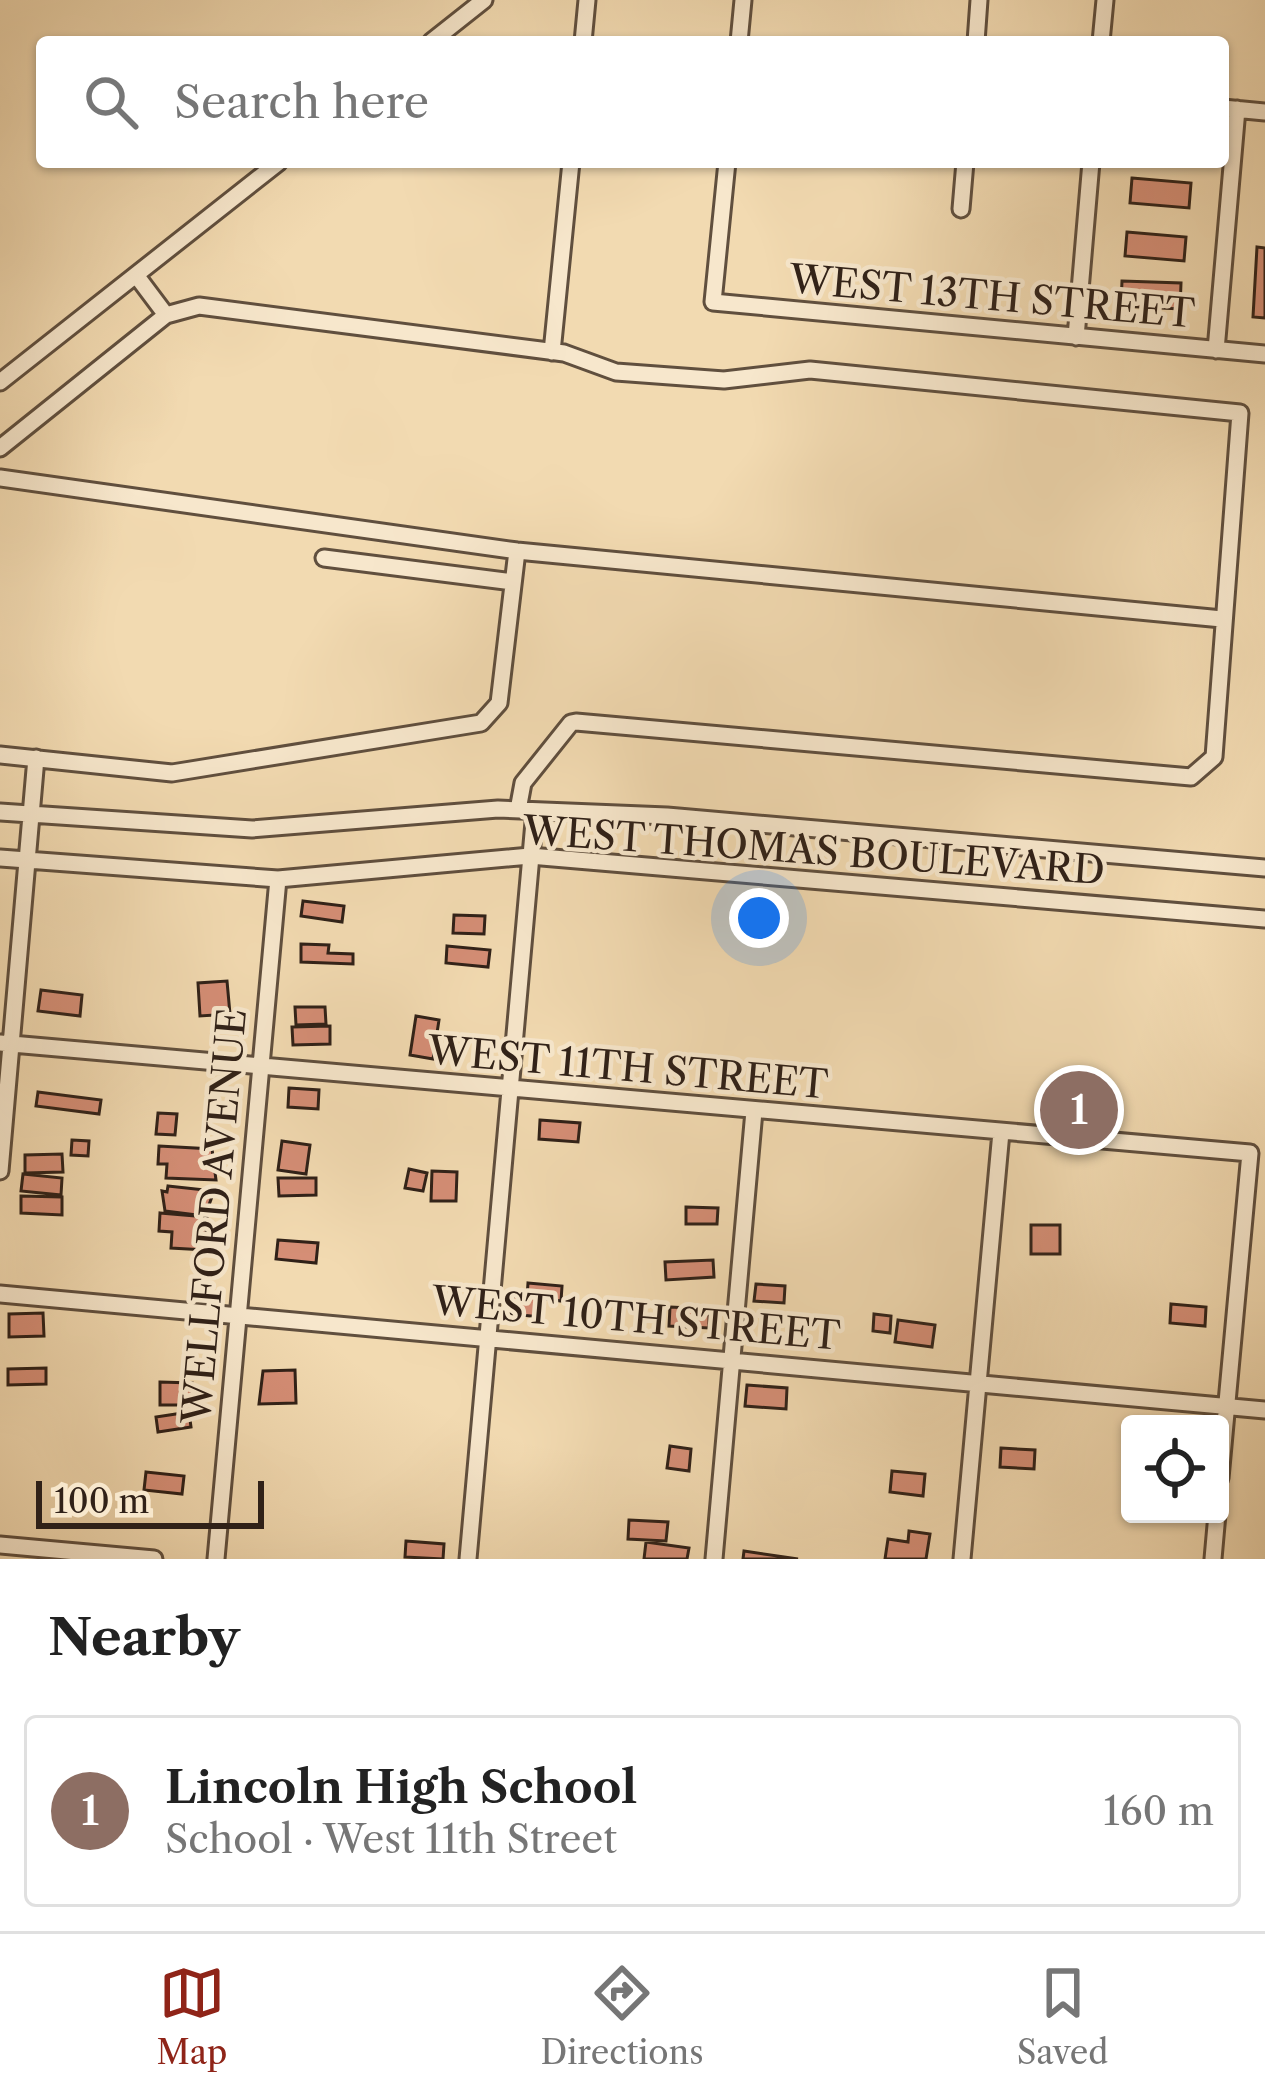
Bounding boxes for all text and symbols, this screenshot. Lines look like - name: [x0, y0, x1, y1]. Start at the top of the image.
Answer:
- search box: [36, 36, 1229, 168]
- icon: search: [78, 69, 144, 135]
- text: Search here: [174, 74, 429, 130]
- street label: WEST 13TH STREET: [786, 254, 1197, 338]
- street label: WEST THOMAS BOULEVARD: [521, 806, 1106, 894]
- your location: [729, 888, 789, 948]
- street label: WELLFORD AVENUE: [172, 1006, 256, 1427]
- street label: WEST 11TH STREET: [425, 1026, 830, 1108]
- pin: 1: [1040, 1065, 1118, 1155]
- street label: WEST 10TH STREET: [429, 1276, 842, 1360]
- map controls: [1121, 1415, 1229, 1523]
- button: locate: [1121, 1415, 1229, 1523]
- scale bar: [36, 1475, 264, 1528]
- text: 100 m: [54, 1481, 149, 1522]
- text: Nearby: [48, 1606, 240, 1668]
- text: Lincoln High School: [165, 1759, 637, 1815]
- text: 1: [81, 1787, 99, 1835]
- text: 160 m: [1103, 1787, 1214, 1835]
- text: School · West 11th Street: [165, 1815, 617, 1863]
- tab: Map: [157, 1960, 227, 2073]
- tab: Directions: [541, 1960, 704, 2073]
- tab: Saved: [1017, 1960, 1108, 2073]

